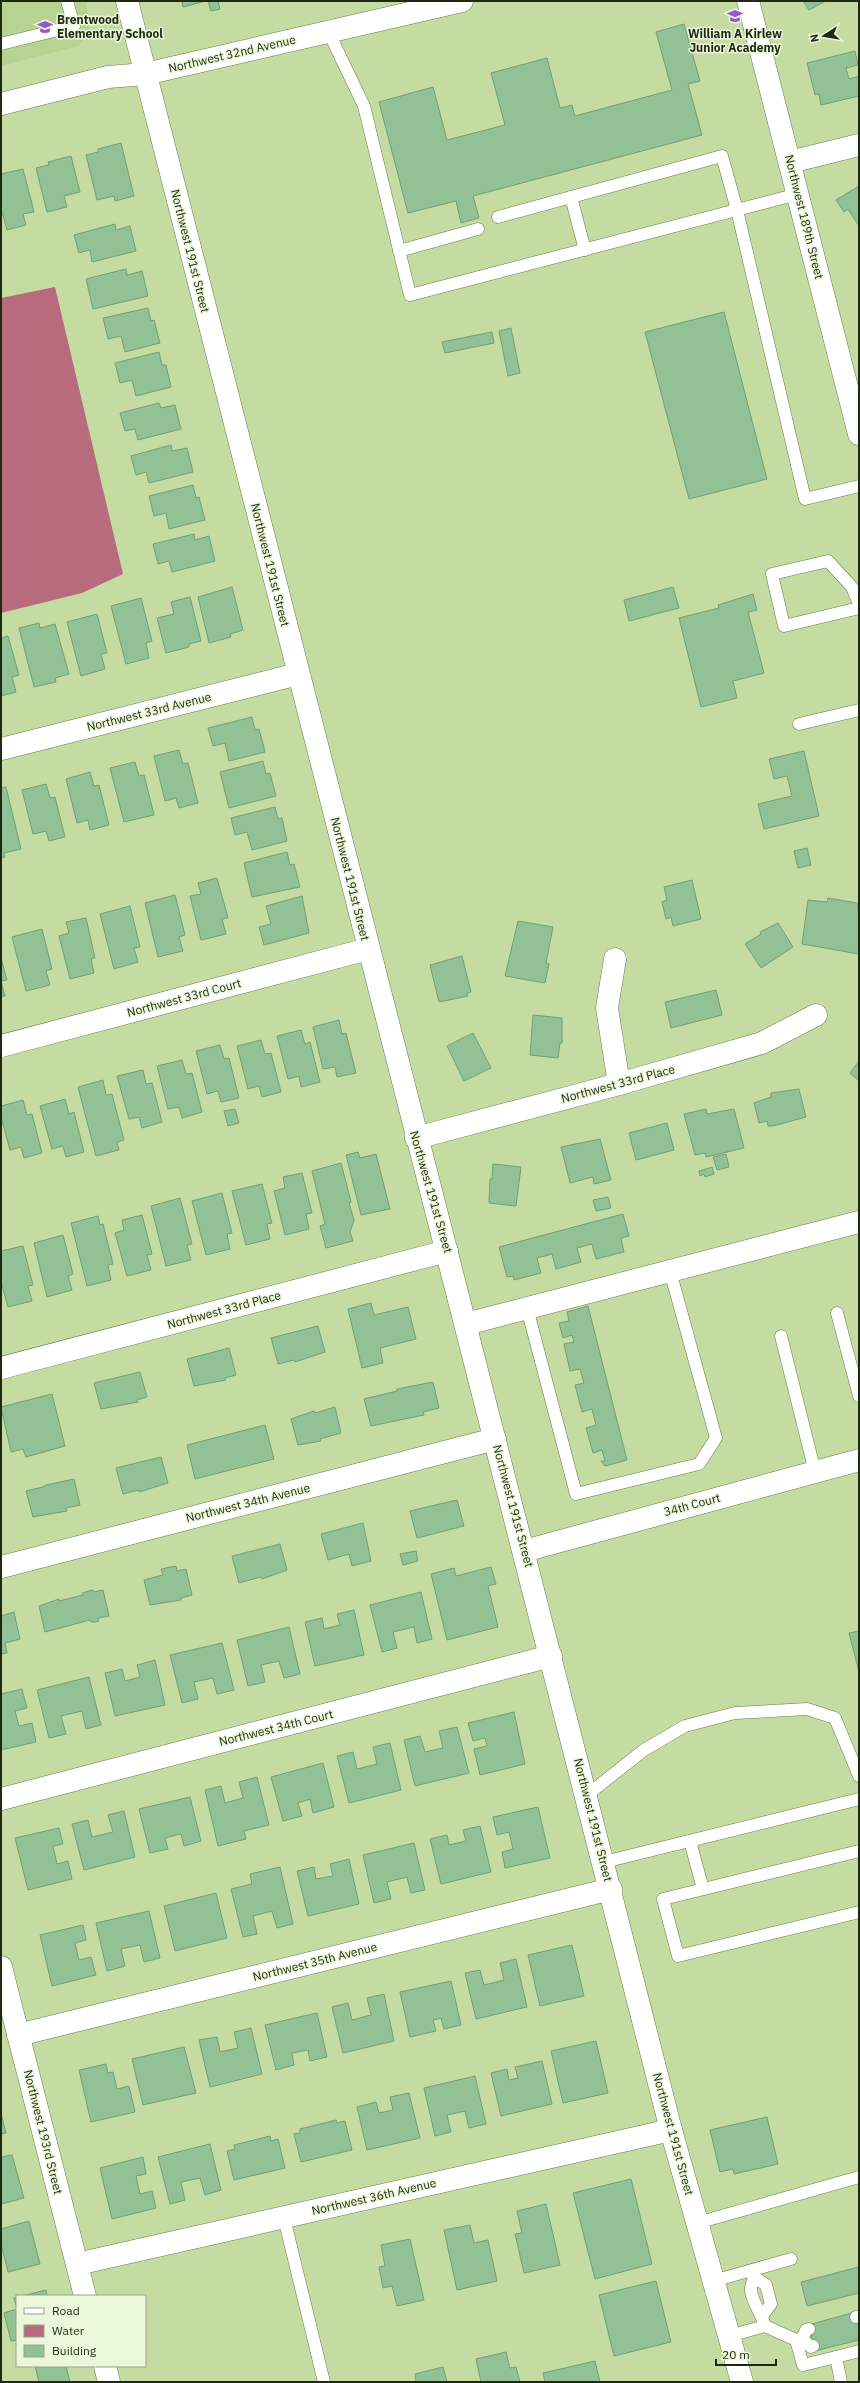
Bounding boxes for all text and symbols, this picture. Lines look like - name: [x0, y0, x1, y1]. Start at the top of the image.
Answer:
- school or university icon: William A Kirlew Junior Academy: [726, 7, 744, 25]
- place label: Brentwood Elementary School: [57, 12, 163, 41]
- north arrow: [804, 16, 844, 56]
- school or university icon: Brentwood Elementary School: [36, 18, 54, 36]
- place label: William A Kirlew Junior Academy: [688, 26, 782, 55]
- street label: Northwest 32nd Avenue: [167, 31, 297, 75]
- text: N: [807, 33, 822, 43]
- street label: Northwest 189th Street: [782, 153, 827, 281]
- street label: Northwest 191st Street: [168, 188, 213, 314]
- street label: Northwest 191st Street: [248, 502, 293, 628]
- street label: Northwest 33rd Avenue: [85, 689, 213, 734]
- street label: Northwest 191st Street: [328, 816, 373, 942]
- street label: Northwest 33rd Court: [125, 975, 242, 1020]
- street label: Northwest 33rd Place: [559, 1061, 677, 1106]
- street label: Northwest 191st Street: [407, 1129, 456, 1255]
- street label: Northwest 33rd Place: [165, 1287, 283, 1332]
- street label: Northwest 191st Street: [490, 1443, 537, 1569]
- street label: Northwest 34th Avenue: [184, 1480, 312, 1525]
- street label: 34th Court: [662, 1490, 722, 1519]
- street label: Northwest 34th Court: [217, 1706, 335, 1749]
- street label: Northwest 191st Street: [571, 1757, 616, 1883]
- street label: Northwest 35th Avenue: [251, 1939, 379, 1984]
- street label: Northwest 193rd Street: [21, 2068, 66, 2196]
- street label: Northwest 191st Street: [650, 2071, 697, 2197]
- street label: Northwest 36th Avenue: [310, 2175, 438, 2218]
- legend: [16, 2295, 146, 2367]
- text: Road: [52, 2303, 80, 2318]
- text: Water: [52, 2323, 85, 2338]
- scale bar: [716, 2341, 776, 2367]
- text: Building: [52, 2343, 97, 2358]
- text: 20 m: [722, 2347, 750, 2362]

